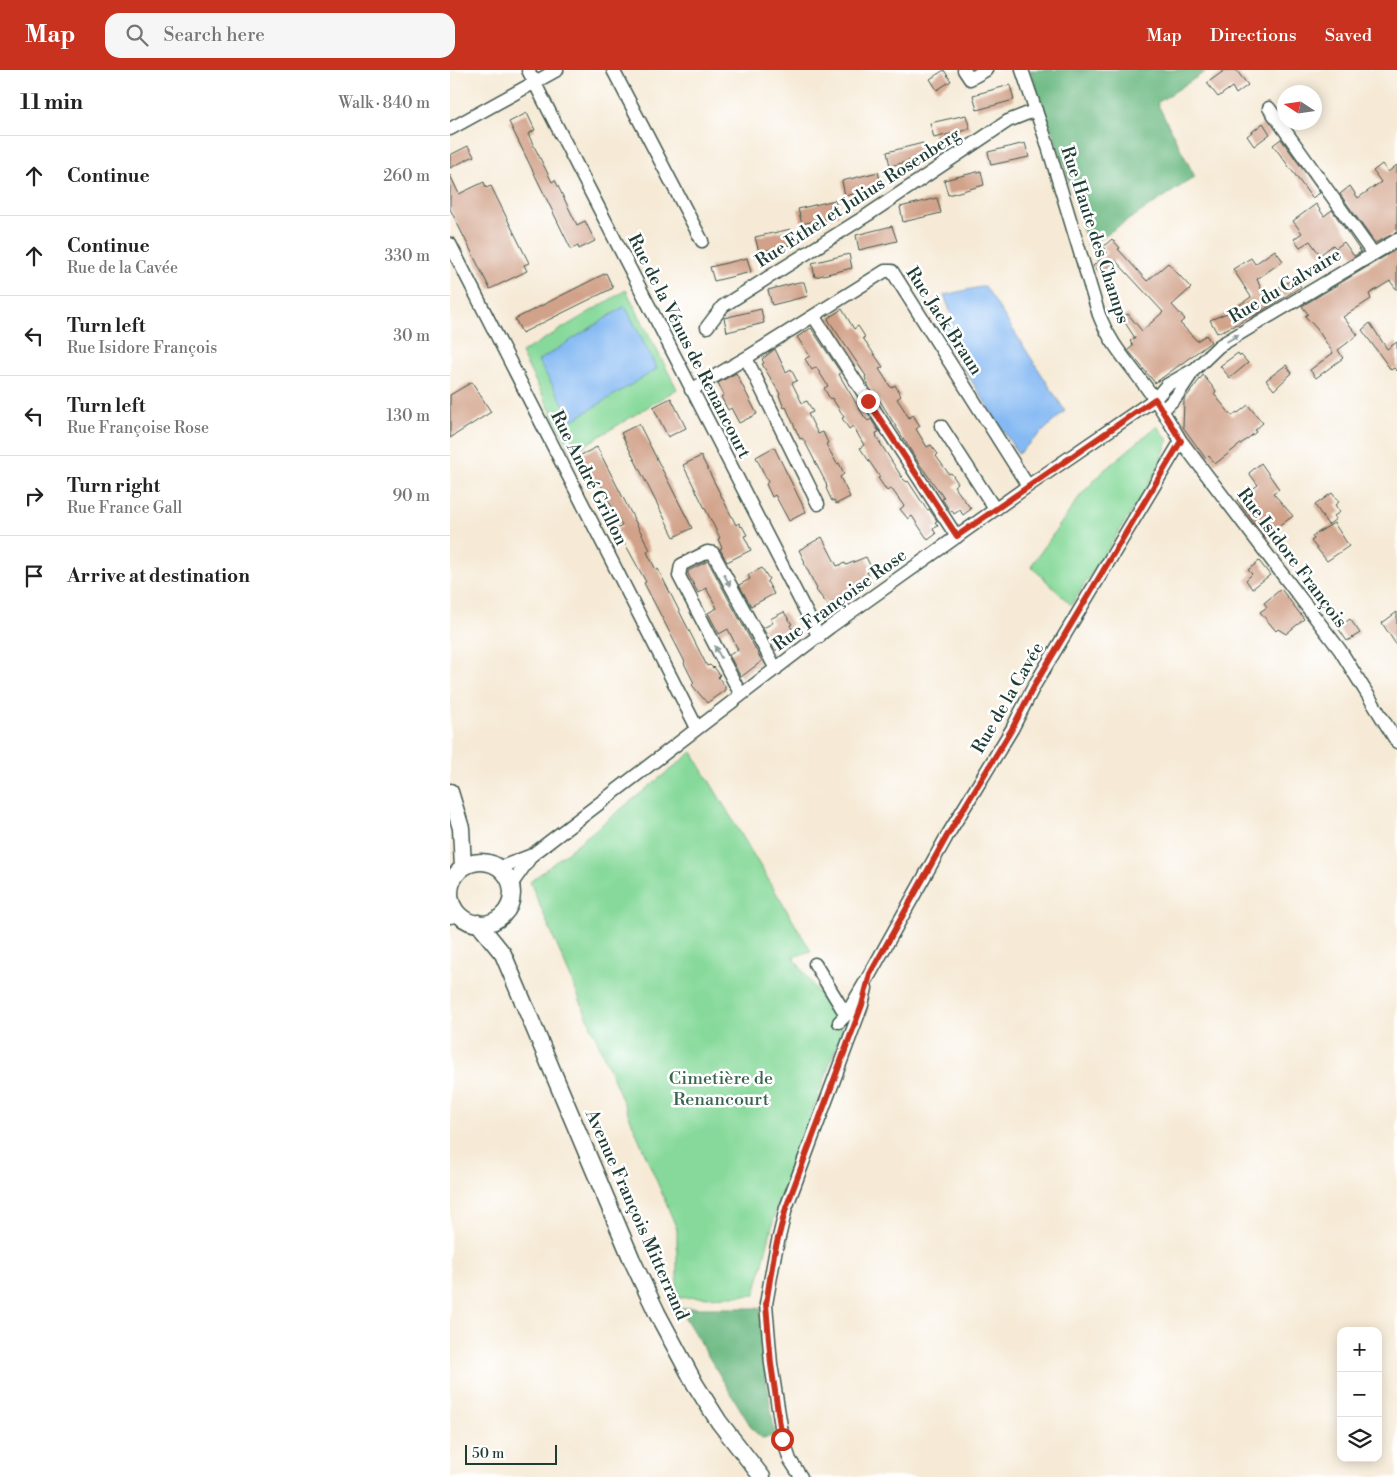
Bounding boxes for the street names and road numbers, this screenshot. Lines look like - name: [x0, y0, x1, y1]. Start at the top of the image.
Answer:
- street label: Rue Ethel et Julius Rosenberg: [751, 123, 965, 273]
- street label: Rue Haute des Champs: [1055, 143, 1135, 327]
- street label: Rue de la Vénus de Renancourt: [622, 230, 756, 463]
- street label: Rue du Calvaire: [1225, 243, 1345, 329]
- street label: Rue Jack Braun: [900, 262, 988, 380]
- street label: Rue André Grillon: [545, 407, 633, 549]
- street label: Rue Isidore François: [1232, 484, 1352, 633]
- street label: Rue Françoise Rose: [769, 544, 911, 656]
- street label: Rue de la Cavée: [967, 638, 1049, 758]
- street label: Avenue François Mitterrand: [580, 1105, 694, 1325]

